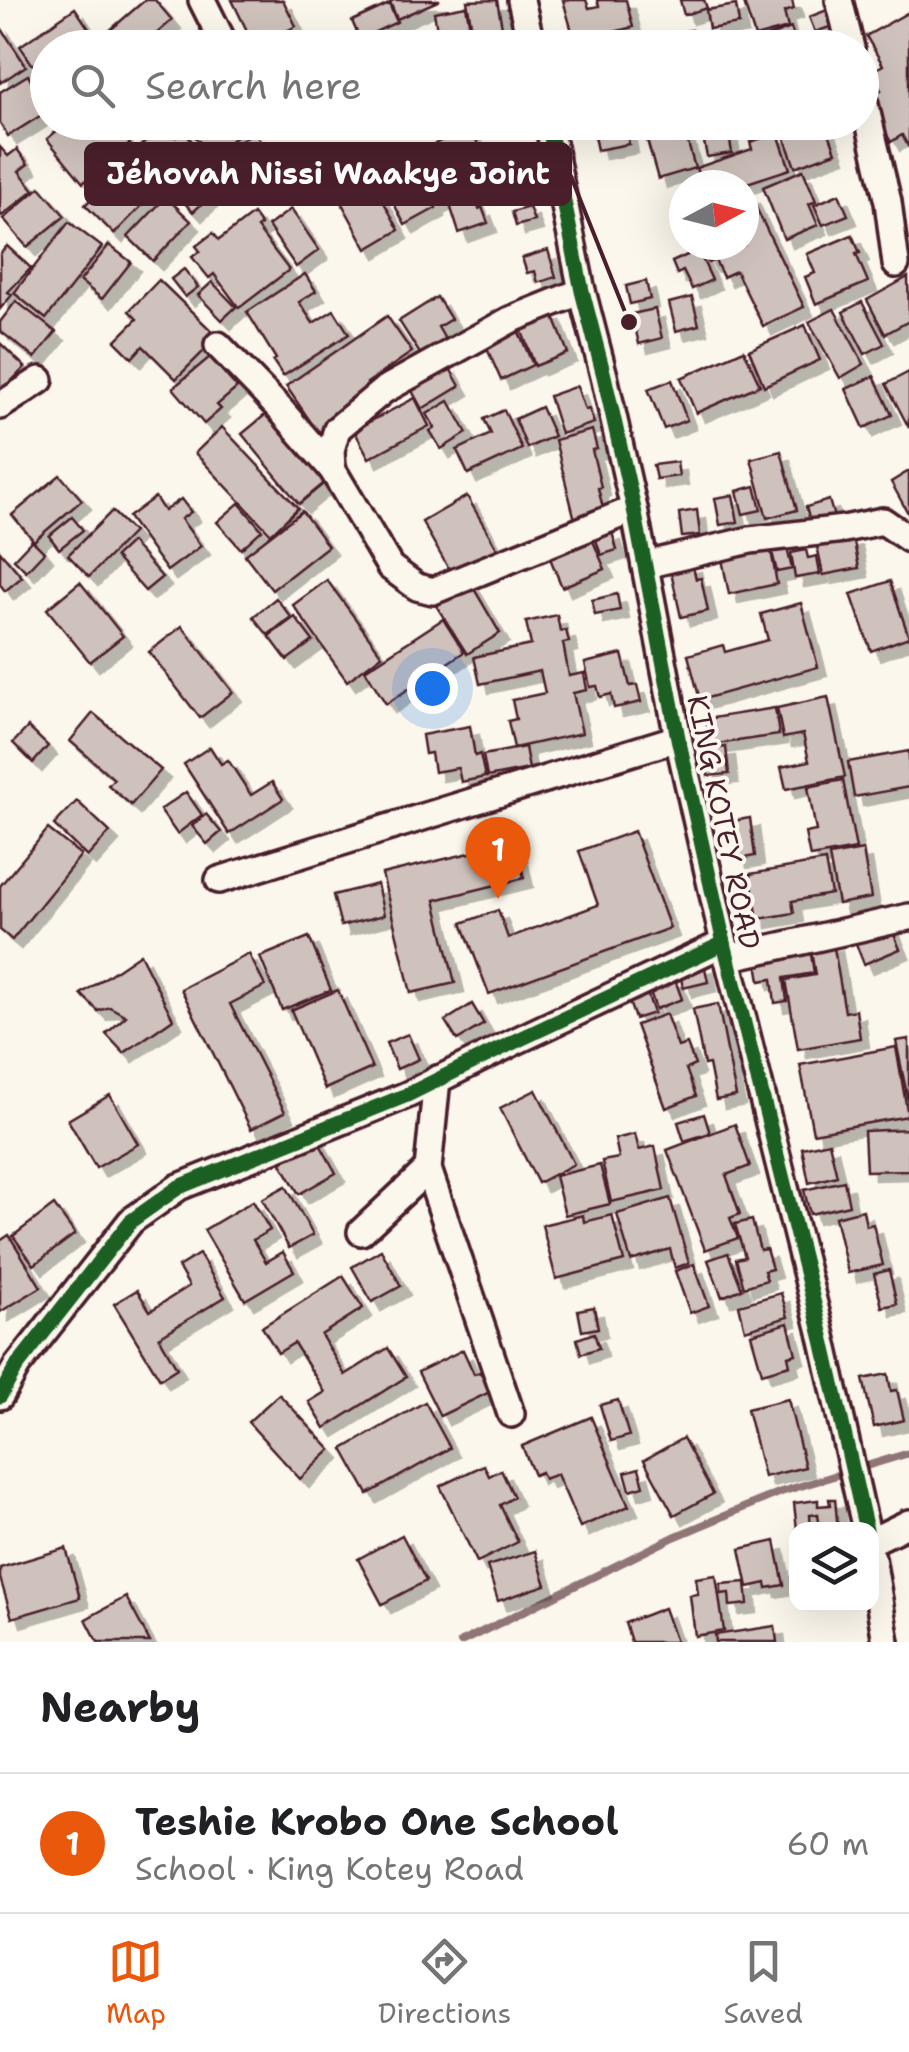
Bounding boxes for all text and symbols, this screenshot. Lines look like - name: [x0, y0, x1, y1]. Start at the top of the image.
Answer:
- search box: [30, 30, 879, 140]
- icon: search: [65, 58, 120, 113]
- text: Search here: [145, 60, 362, 111]
- callout: Jéhovah Nissi Waakye Joint: [86, 144, 570, 204]
- text: Jéhovah Nissi Waakye Joint: [106, 153, 550, 194]
- north arrow: [669, 170, 759, 260]
- your location: [407, 663, 458, 714]
- street label: KING KOTEY ROAD: [678, 691, 770, 953]
- pin: 1: [466, 816, 530, 899]
- map controls: [789, 1522, 879, 1612]
- button: layers: [789, 1522, 879, 1612]
- text: Nearby: [40, 1679, 200, 1735]
- text: Teshie Krobo One School: [135, 1796, 619, 1847]
- text: 1: [65, 1822, 80, 1865]
- text: 60 m: [787, 1822, 869, 1865]
- text: School · King Kotey Road: [135, 1847, 524, 1890]
- tab: Map: [106, 1934, 166, 2032]
- tab: Directions: [378, 1934, 511, 2032]
- tab: Saved: [723, 1934, 803, 2032]

